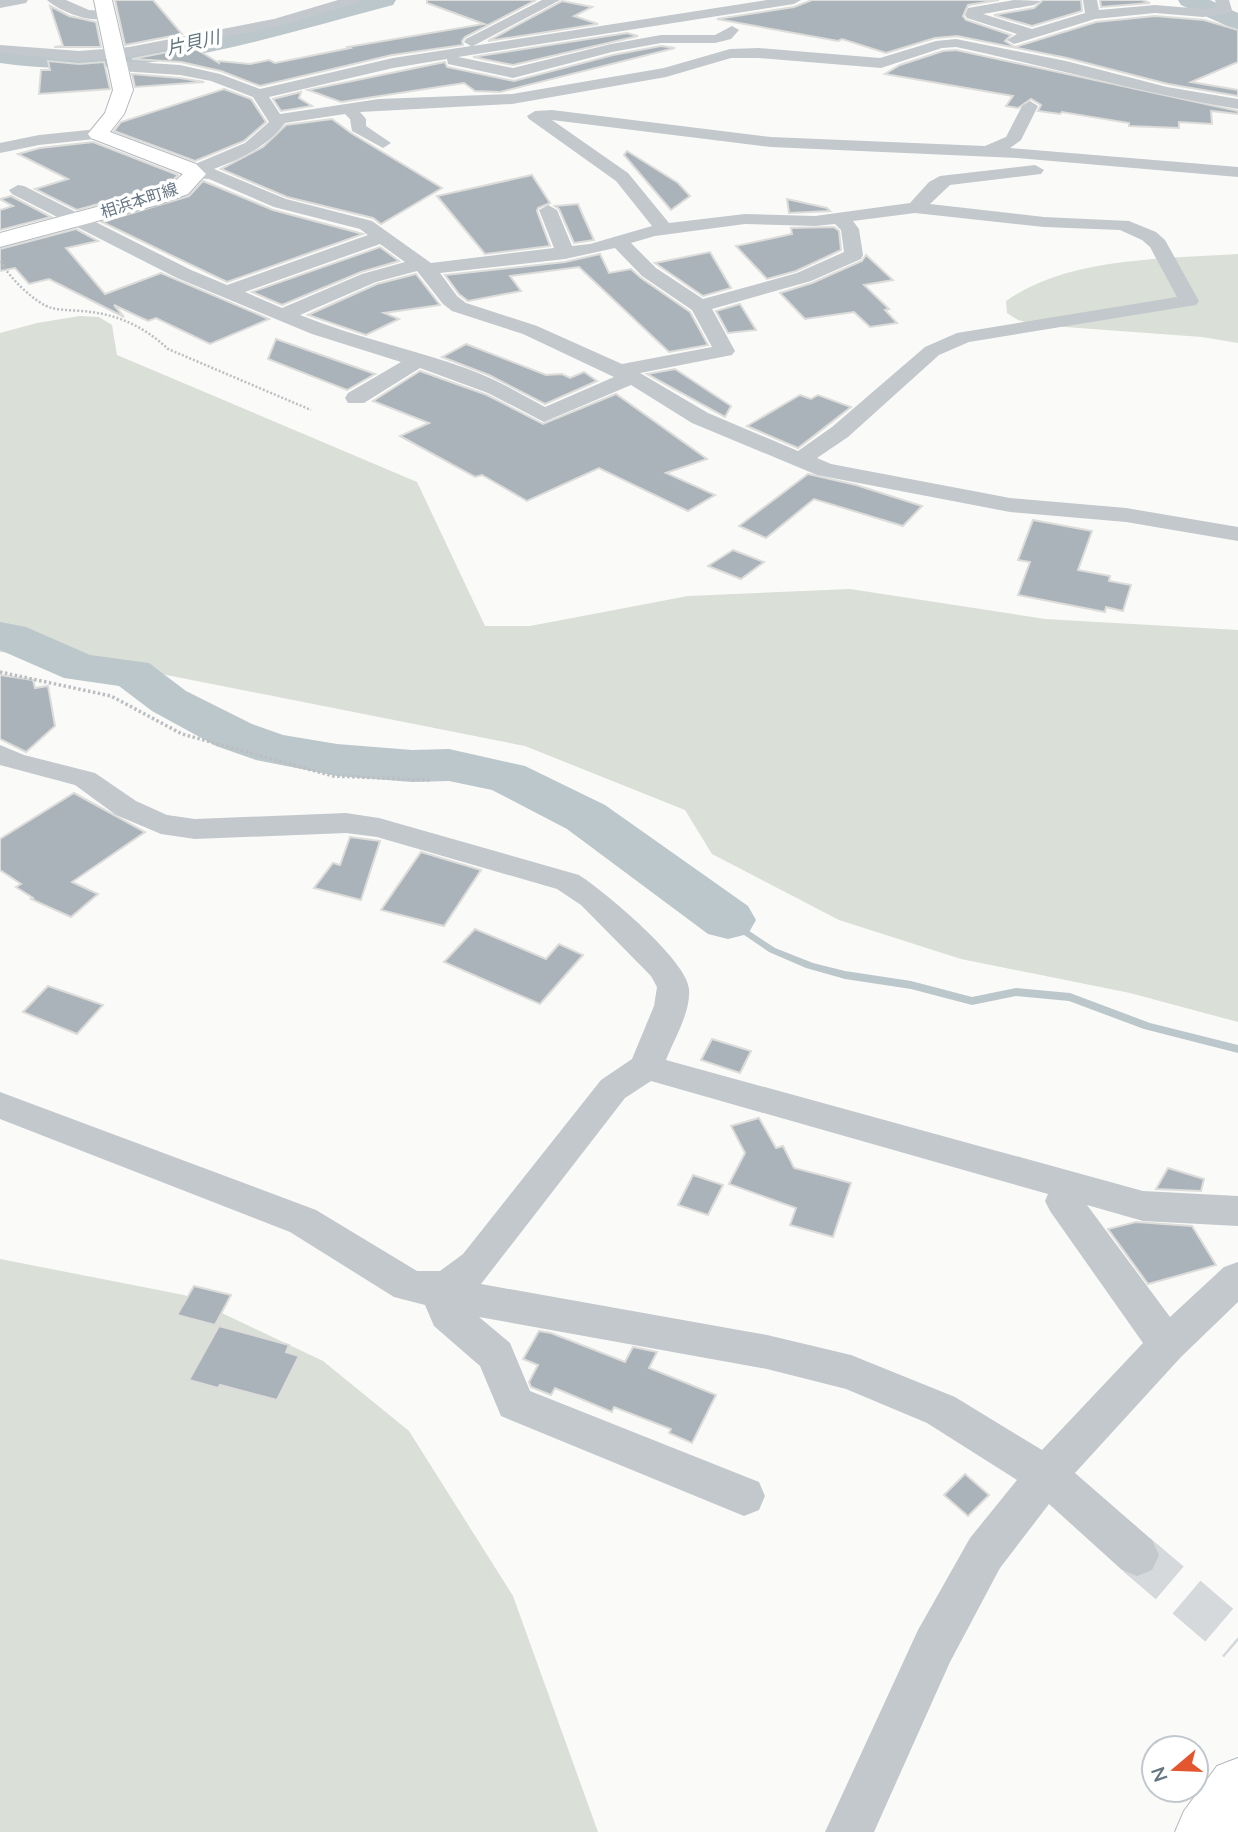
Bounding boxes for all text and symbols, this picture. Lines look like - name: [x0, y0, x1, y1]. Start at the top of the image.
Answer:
- water label: 片貝川: [164, 25, 224, 60]
- street label: 相浜本町線: [98, 178, 180, 222]
- north arrow: [1140, 1734, 1210, 1804]
- text: N: [1145, 1764, 1173, 1785]

